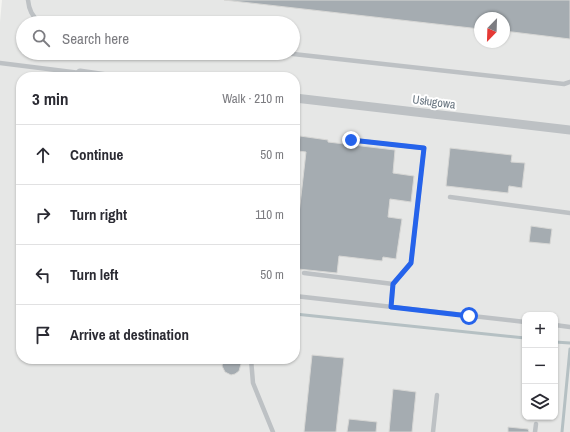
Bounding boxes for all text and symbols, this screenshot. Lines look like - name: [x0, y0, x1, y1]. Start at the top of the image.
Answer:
- north arrow: [474, 12, 510, 48]
- search box: [16, 16, 300, 60]
- icon: search: [30, 27, 52, 49]
- text: Search here: [62, 28, 129, 49]
- text: 3 min: [32, 87, 68, 110]
- text: Walk · 210 m: [222, 90, 284, 107]
- street label: Usługowa: [412, 91, 457, 113]
- route end: [342, 131, 360, 149]
- icon: ahead: [32, 144, 54, 166]
- text: Continue: [70, 144, 123, 165]
- text: 50 m: [260, 146, 284, 163]
- icon: right: [32, 204, 54, 226]
- text: Turn right: [70, 204, 127, 225]
- text: 110 m: [255, 206, 284, 223]
- icon: left: [32, 264, 54, 286]
- text: Turn left: [70, 264, 118, 285]
- text: 50 m: [260, 266, 284, 283]
- route start: [460, 307, 478, 325]
- map controls: [522, 312, 558, 420]
- button: +: [522, 312, 558, 348]
- icon: arrive: [32, 324, 54, 346]
- text: Arrive at destination: [70, 324, 189, 345]
- button: −: [522, 348, 558, 384]
- button: layers: [522, 384, 558, 420]

